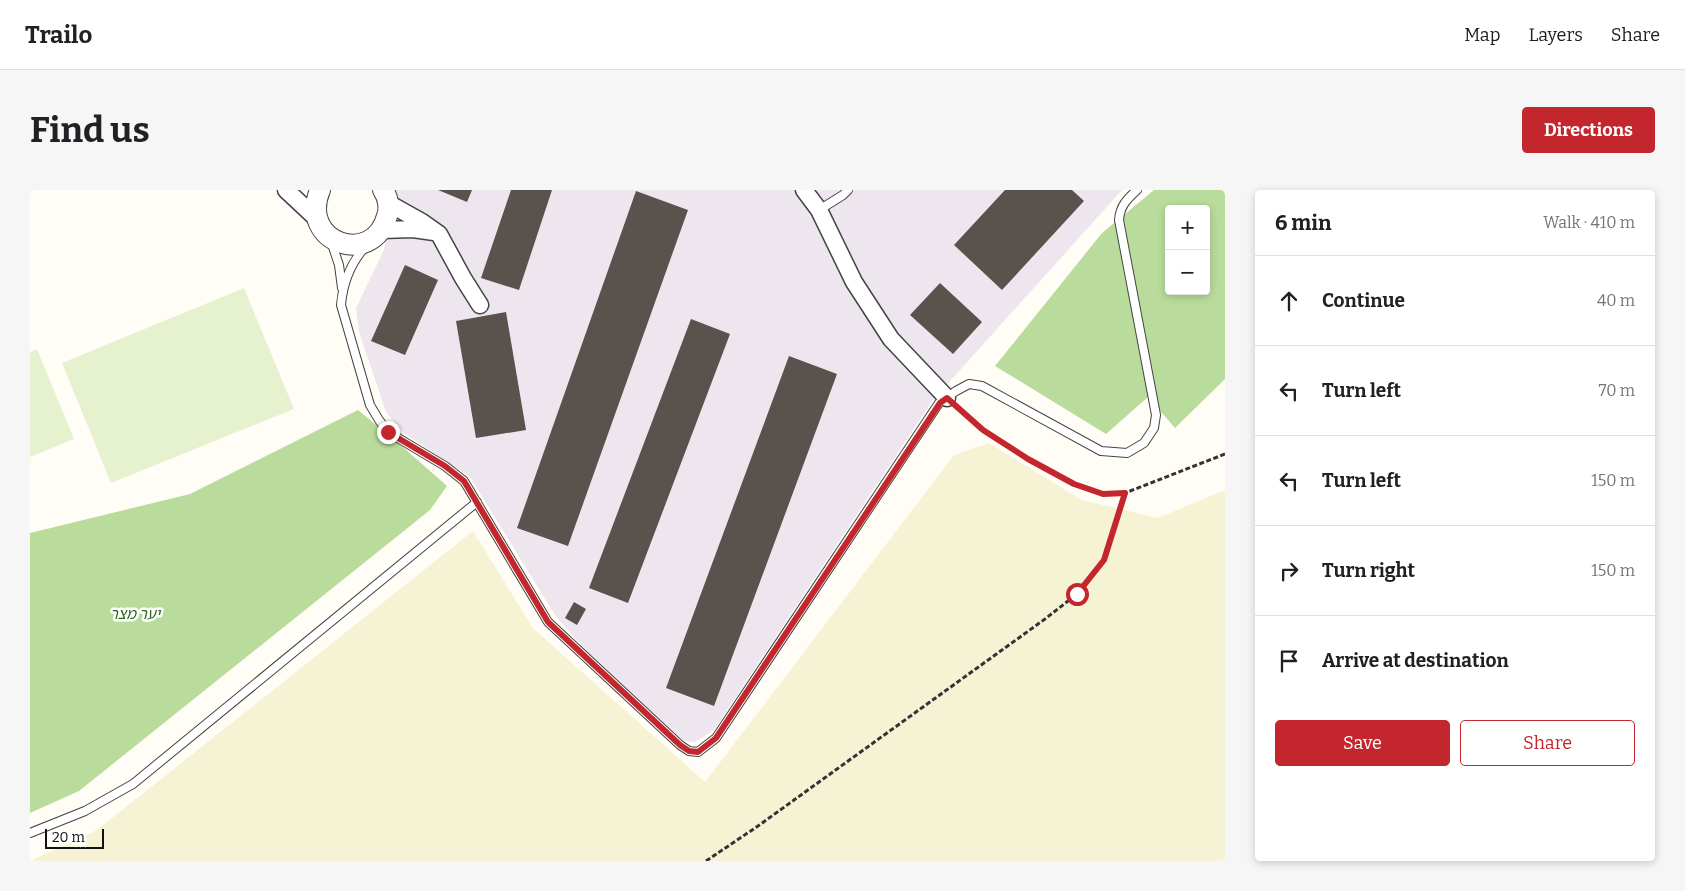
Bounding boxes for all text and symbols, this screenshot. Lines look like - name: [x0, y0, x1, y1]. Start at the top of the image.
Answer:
- text: Trailo: [25, 21, 92, 49]
- text: Map: [1464, 24, 1500, 46]
- text: Layers: [1528, 24, 1583, 46]
- text: Share: [1611, 24, 1660, 46]
- button: Directions: [1522, 107, 1655, 153]
- text: Find us: [30, 109, 150, 151]
- map controls: [1165, 205, 1210, 295]
- button: +: [1165, 205, 1210, 250]
- text: 6 min: [1275, 210, 1331, 236]
- text: Walk · 410 m: [1543, 213, 1635, 232]
- button: −: [1165, 250, 1210, 295]
- icon: ahead: [1275, 287, 1303, 315]
- text: Continue: [1322, 289, 1405, 312]
- text: 40 m: [1597, 291, 1635, 310]
- icon: left: [1275, 377, 1303, 405]
- text: Turn left: [1322, 379, 1401, 402]
- text: 70 m: [1599, 381, 1635, 400]
- route end: [377, 421, 400, 444]
- icon: left: [1275, 467, 1303, 495]
- text: Turn left: [1322, 469, 1401, 492]
- text: 150 m: [1591, 471, 1635, 490]
- icon: right: [1275, 557, 1303, 585]
- text: Turn right: [1322, 559, 1415, 582]
- text: 150 m: [1591, 561, 1635, 580]
- route start: [1066, 583, 1089, 606]
- park label: יער מצר: [110, 605, 162, 623]
- icon: arrive: [1275, 647, 1303, 675]
- text: Arrive at destination: [1322, 649, 1509, 672]
- button: Save: [1275, 720, 1450, 766]
- button: Share: [1460, 720, 1635, 766]
- scale bar: [45, 826, 104, 849]
- text: 20 m: [52, 829, 85, 846]

